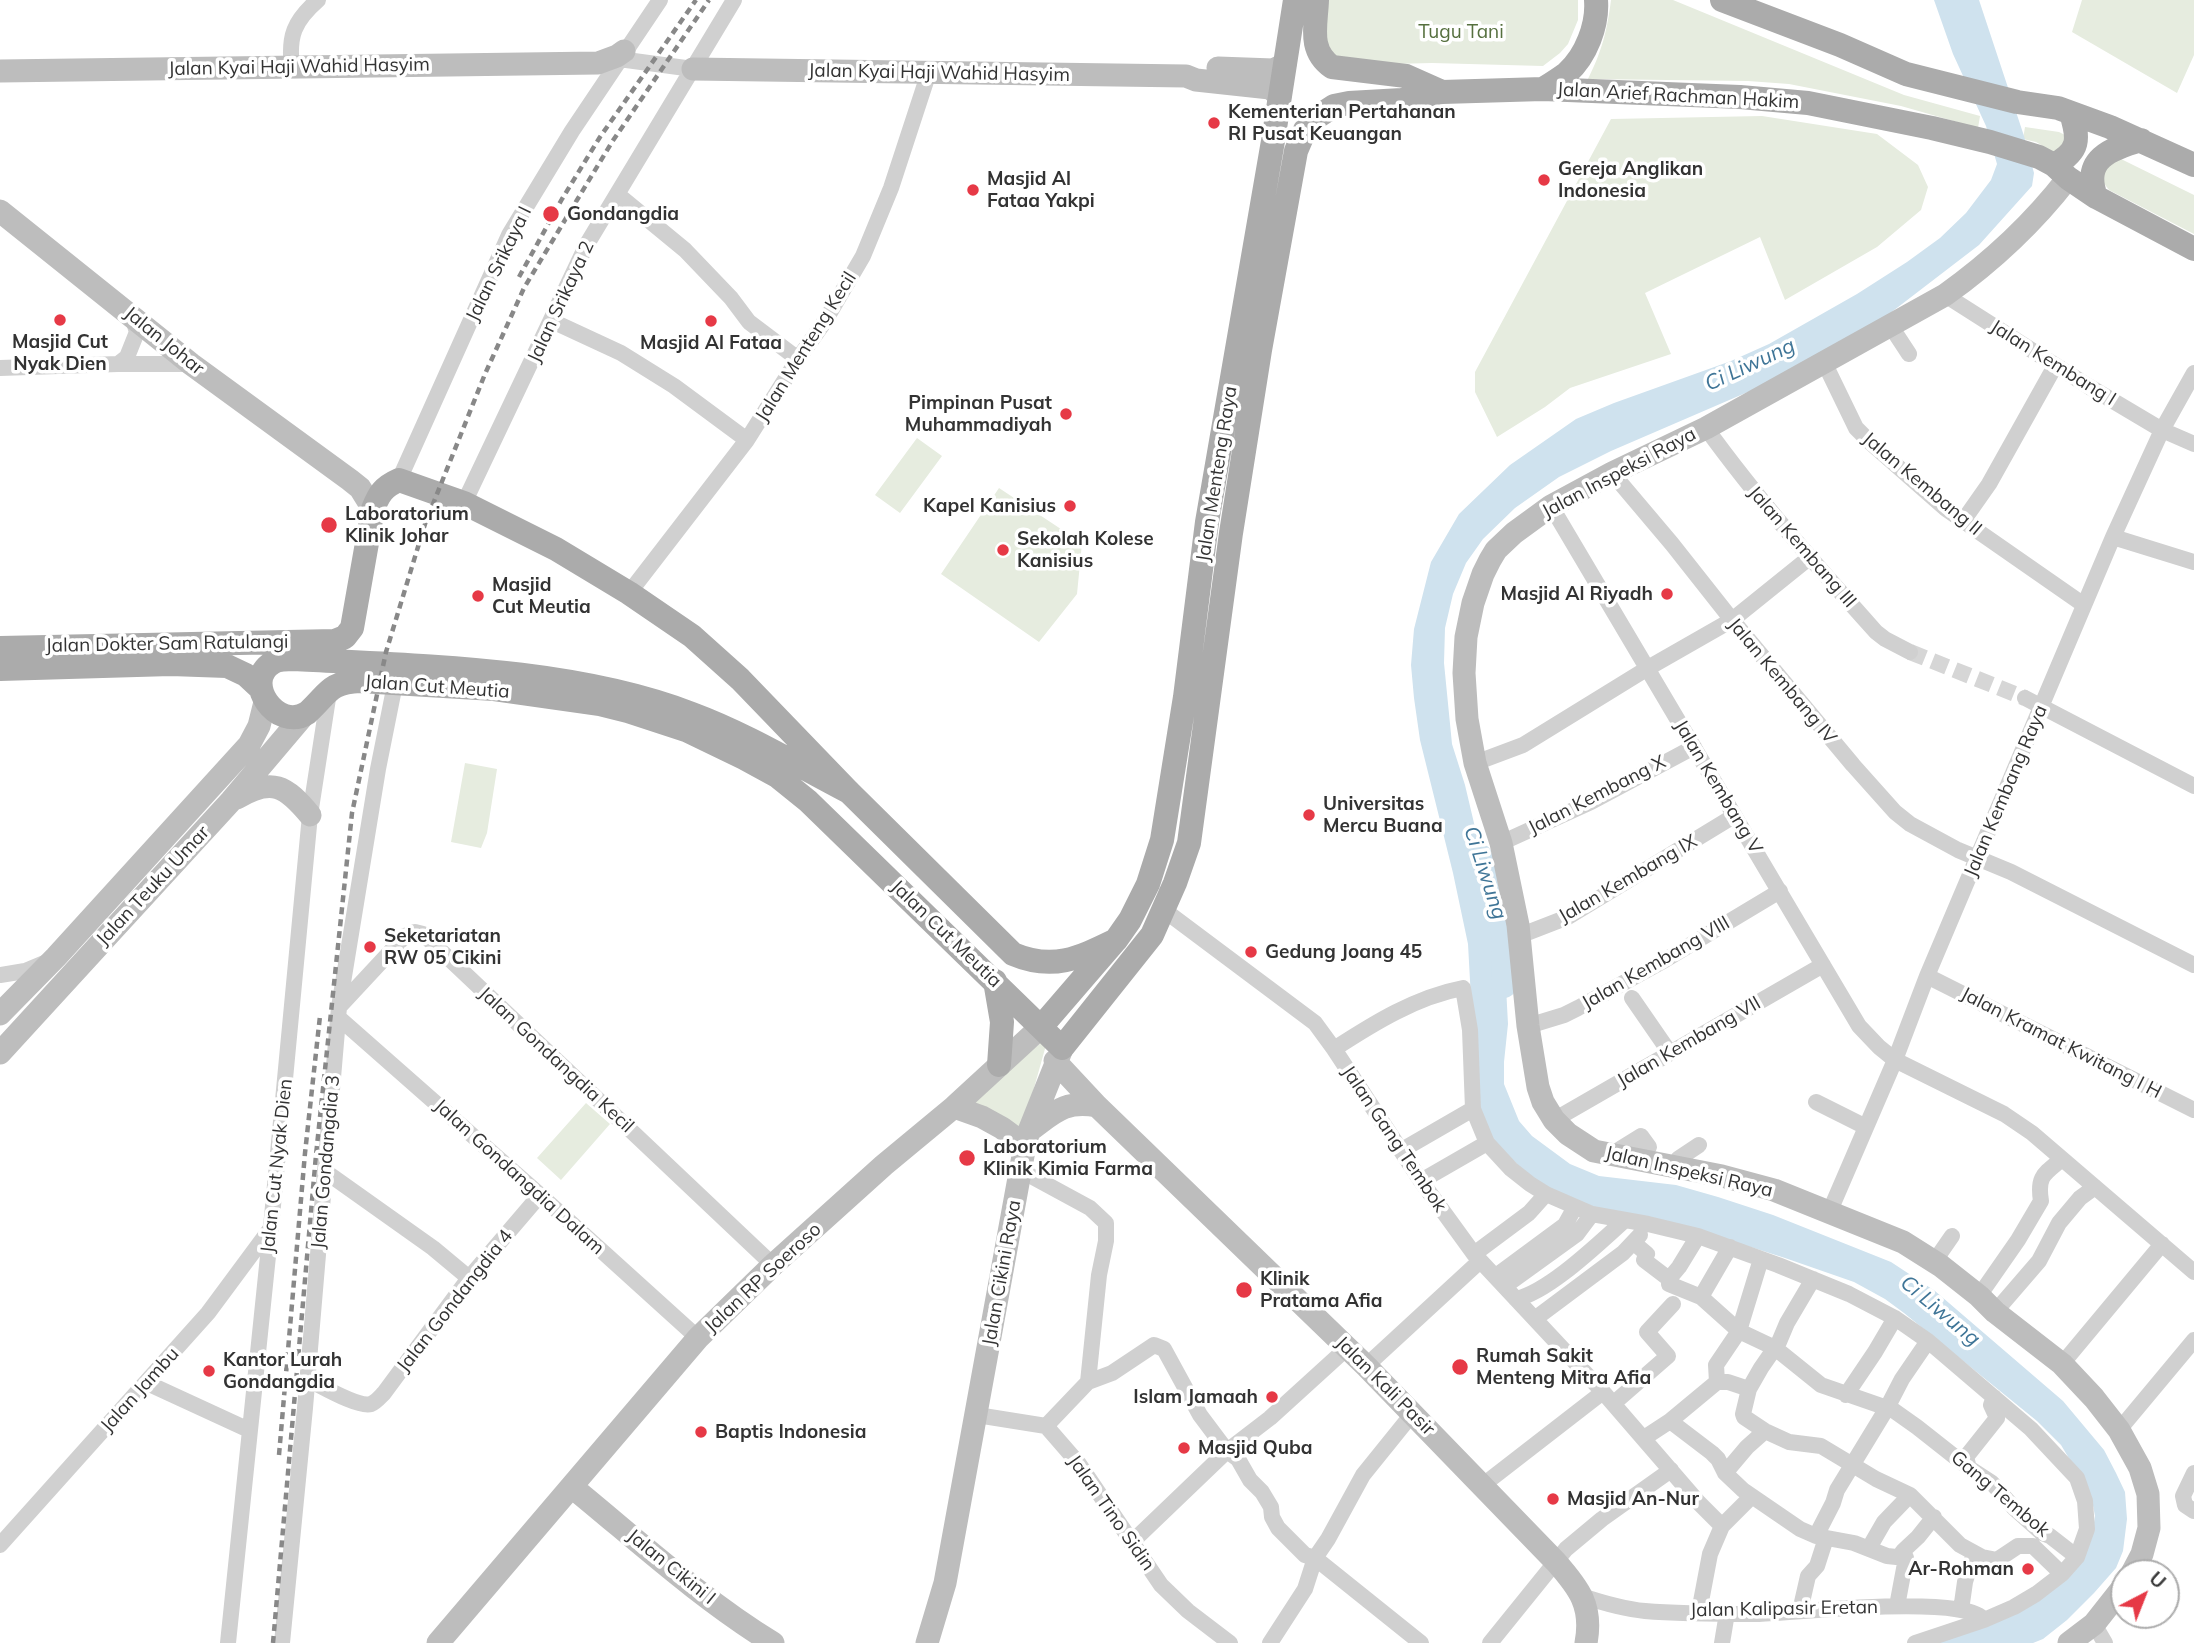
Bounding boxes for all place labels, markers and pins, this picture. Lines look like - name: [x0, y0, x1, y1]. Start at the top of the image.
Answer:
- place label: Kementerian Pertahanan RI Pusat Keuangan: [1228, 101, 1456, 145]
- marker: Kementerian Pertahanan RI Pusat Keuangan: [1206, 115, 1222, 131]
- place label: Gereja Anglikan Indonesia: [1558, 158, 1703, 202]
- place label: Masjid Al Fataa Yakpi: [987, 168, 1095, 212]
- marker: Gereja Anglikan Indonesia: [1536, 172, 1552, 188]
- marker: Masjid Al Fataa Yakpi: [965, 182, 981, 198]
- place label: Gondangdia: [567, 203, 679, 225]
- marker: Gondangdia: [541, 204, 561, 224]
- marker: Masjid Cut Nyak Dien: [52, 312, 68, 328]
- marker: Masjid Al Fataa: [703, 313, 719, 329]
- place label: Masjid Cut Nyak Dien: [12, 331, 108, 375]
- place label: Masjid Al Fataa: [640, 332, 782, 354]
- place label: Pimpinan Pusat Muhammadiyah: [905, 392, 1052, 436]
- marker: Pimpinan Pusat Muhammadiyah: [1058, 406, 1074, 422]
- place label: Kapel Kanisius: [923, 495, 1056, 517]
- marker: Kapel Kanisius: [1062, 498, 1078, 514]
- place label: Laboratorium Klinik Johar: [345, 503, 469, 547]
- marker: Laboratorium Klinik Johar: [319, 515, 339, 535]
- place label: Sekolah Kolese Kanisius: [1017, 528, 1154, 572]
- marker: Sekolah Kolese Kanisius: [995, 542, 1011, 558]
- place label: Masjid Cut Meutia: [492, 574, 591, 618]
- place label: Masjid Al Riyadh: [1500, 583, 1653, 605]
- marker: Masjid Al Riyadh: [1659, 586, 1675, 602]
- marker: Masjid Cut Meutia: [470, 588, 486, 604]
- place label: Universitas Mercu Buana: [1323, 793, 1443, 837]
- marker: Universitas Mercu Buana: [1301, 807, 1317, 823]
- place label: Seketariatan RW 05 Cikini: [384, 925, 501, 969]
- marker: Seketariatan RW 05 Cikini: [362, 939, 378, 955]
- place label: Gedung Joang 45: [1265, 941, 1422, 963]
- marker: Gedung Joang 45: [1243, 944, 1259, 960]
- place label: Laboratorium Klinik Kimia Farma: [983, 1136, 1153, 1180]
- marker: Laboratorium Klinik Kimia Farma: [957, 1148, 977, 1168]
- place label: Klinik Pratama Afia: [1260, 1268, 1382, 1312]
- marker: Klinik Pratama Afia: [1234, 1280, 1254, 1300]
- place label: Rumah Sakit Menteng Mitra Afia: [1476, 1345, 1651, 1389]
- place label: Kantor Lurah Gondangdia: [223, 1349, 342, 1393]
- marker: Rumah Sakit Menteng Mitra Afia: [1450, 1357, 1470, 1377]
- marker: Kantor Lurah Gondangdia: [201, 1363, 217, 1379]
- place label: Islam Jamaah: [1133, 1386, 1258, 1408]
- marker: Islam Jamaah: [1264, 1389, 1280, 1405]
- place label: Baptis Indonesia: [715, 1421, 866, 1443]
- marker: Baptis Indonesia: [693, 1424, 709, 1440]
- place label: Masjid Quba: [1198, 1437, 1313, 1459]
- marker: Masjid Quba: [1176, 1440, 1192, 1456]
- place label: Masjid An-Nur: [1567, 1488, 1699, 1510]
- marker: Masjid An-Nur: [1545, 1491, 1561, 1507]
- place label: Ar-Rohman: [1908, 1558, 2014, 1580]
- marker: Ar-Rohman: [2020, 1561, 2036, 1577]

